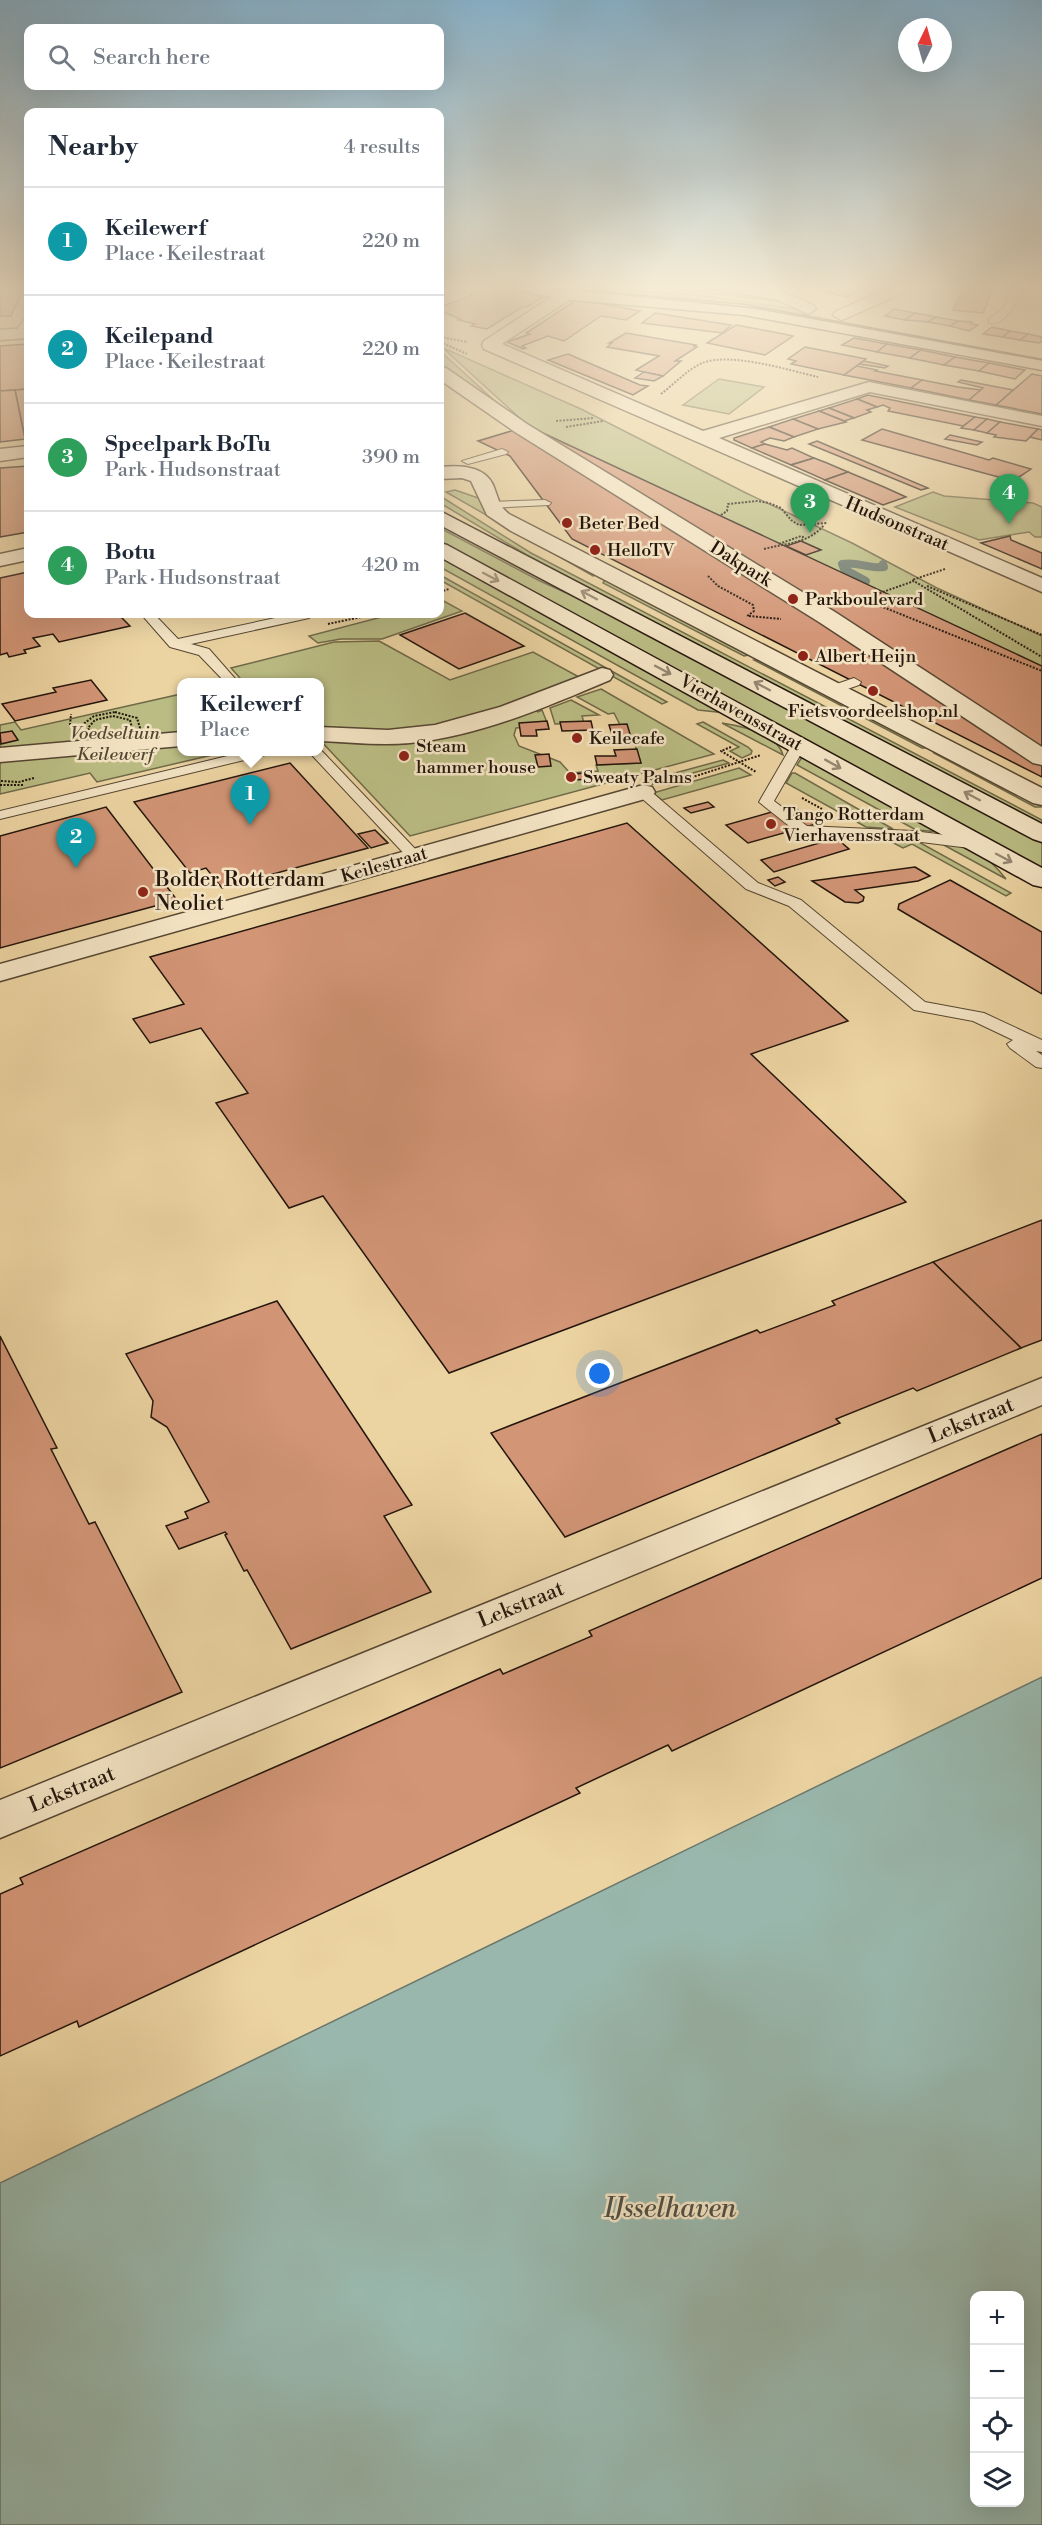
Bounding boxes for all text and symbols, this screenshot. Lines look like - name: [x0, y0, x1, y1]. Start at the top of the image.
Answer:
- north arrow: [898, 18, 952, 72]
- search box: [24, 24, 444, 90]
- icon: search: [45, 41, 78, 74]
- text: Search here: [93, 44, 210, 71]
- text: Nearby: [48, 131, 138, 163]
- text: 4 results: [343, 135, 420, 160]
- text: Keilewerf: [105, 215, 206, 242]
- text: 1: [63, 229, 72, 254]
- text: 220 m: [362, 229, 420, 254]
- text: Place · Keilestraat: [105, 242, 266, 267]
- text: Keilepand: [105, 323, 214, 350]
- text: 2: [61, 337, 74, 362]
- text: 220 m: [362, 337, 420, 362]
- text: Place · Keilestraat: [105, 350, 266, 375]
- text: Speelpark BoTu: [105, 431, 271, 458]
- text: 3: [61, 445, 74, 470]
- text: 390 m: [362, 445, 420, 470]
- text: Park · Hudsonstraat: [105, 458, 281, 483]
- pin: 4: [990, 474, 1028, 524]
- pin: 3: [790, 484, 830, 533]
- street label: Hudsonstraat: [842, 492, 953, 556]
- place label: Beter Bed: [578, 512, 660, 535]
- marker: Beter Bed: [560, 516, 574, 530]
- street label: Dakpark: [706, 536, 778, 593]
- text: Botu: [105, 539, 156, 566]
- place label: HelloTV: [607, 539, 675, 562]
- marker: HelloTV: [588, 543, 602, 557]
- text: 4: [61, 553, 74, 578]
- text: 420 m: [362, 553, 420, 578]
- text: Park · Hudsonstraat: [105, 566, 281, 591]
- one-way arrow: [482, 571, 499, 583]
- place label: Parkboulevard: [805, 588, 924, 611]
- one-way arrow: [581, 589, 599, 600]
- marker: Parkboulevard: [786, 592, 800, 606]
- place label: Albert Heijn: [814, 645, 916, 668]
- marker: Albert Heijn: [796, 649, 810, 663]
- one-way arrow: [653, 665, 671, 676]
- street label: Vierhavensstraat: [675, 669, 807, 757]
- popup: [177, 678, 324, 756]
- one-way arrow: [754, 680, 771, 692]
- marker: Fietsvoordeelshop.nl: [866, 684, 880, 698]
- text: Keilewerf: [200, 691, 301, 718]
- place label: Fietsvoordeelshop.nl: [788, 700, 959, 723]
- text: Place: [200, 718, 250, 743]
- park label: Voedseltuin Keilewerf: [70, 722, 161, 766]
- place label: Keilecafe: [589, 727, 665, 750]
- marker: Keilecafe: [570, 731, 584, 745]
- place label: Steam hammer house: [416, 735, 536, 779]
- marker: Steam hammer house: [397, 749, 411, 763]
- one-way arrow: [824, 758, 841, 770]
- place label: Sweaty Palms: [583, 766, 692, 789]
- marker: Sweaty Palms: [564, 770, 578, 784]
- pin: 1: [230, 776, 270, 825]
- one-way arrow: [963, 790, 981, 802]
- place label: Tango Rotterdam Vierhavensstraat: [782, 803, 925, 847]
- marker: Tango Rotterdam Vierhavensstraat: [764, 817, 778, 831]
- pin: 2: [56, 818, 96, 868]
- street label: Keilestraat: [338, 841, 431, 888]
- one-way arrow: [995, 852, 1012, 864]
- place label: Bolder Rotterdam Neoliet: [154, 867, 325, 917]
- marker: Bolder Rotterdam Neoliet: [136, 885, 150, 899]
- your location: [585, 1359, 614, 1388]
- street label: Lekstraat: [924, 1392, 1018, 1450]
- street label: Lekstraat: [474, 1576, 568, 1634]
- street label: Lekstraat: [25, 1761, 119, 1819]
- water label: IJsselhaven: [603, 2192, 737, 2226]
- map controls: [970, 2291, 1024, 2507]
- button: +: [970, 2291, 1024, 2345]
- button: −: [970, 2345, 1024, 2399]
- button: locate: [970, 2399, 1024, 2453]
- button: layers: [970, 2453, 1024, 2507]

